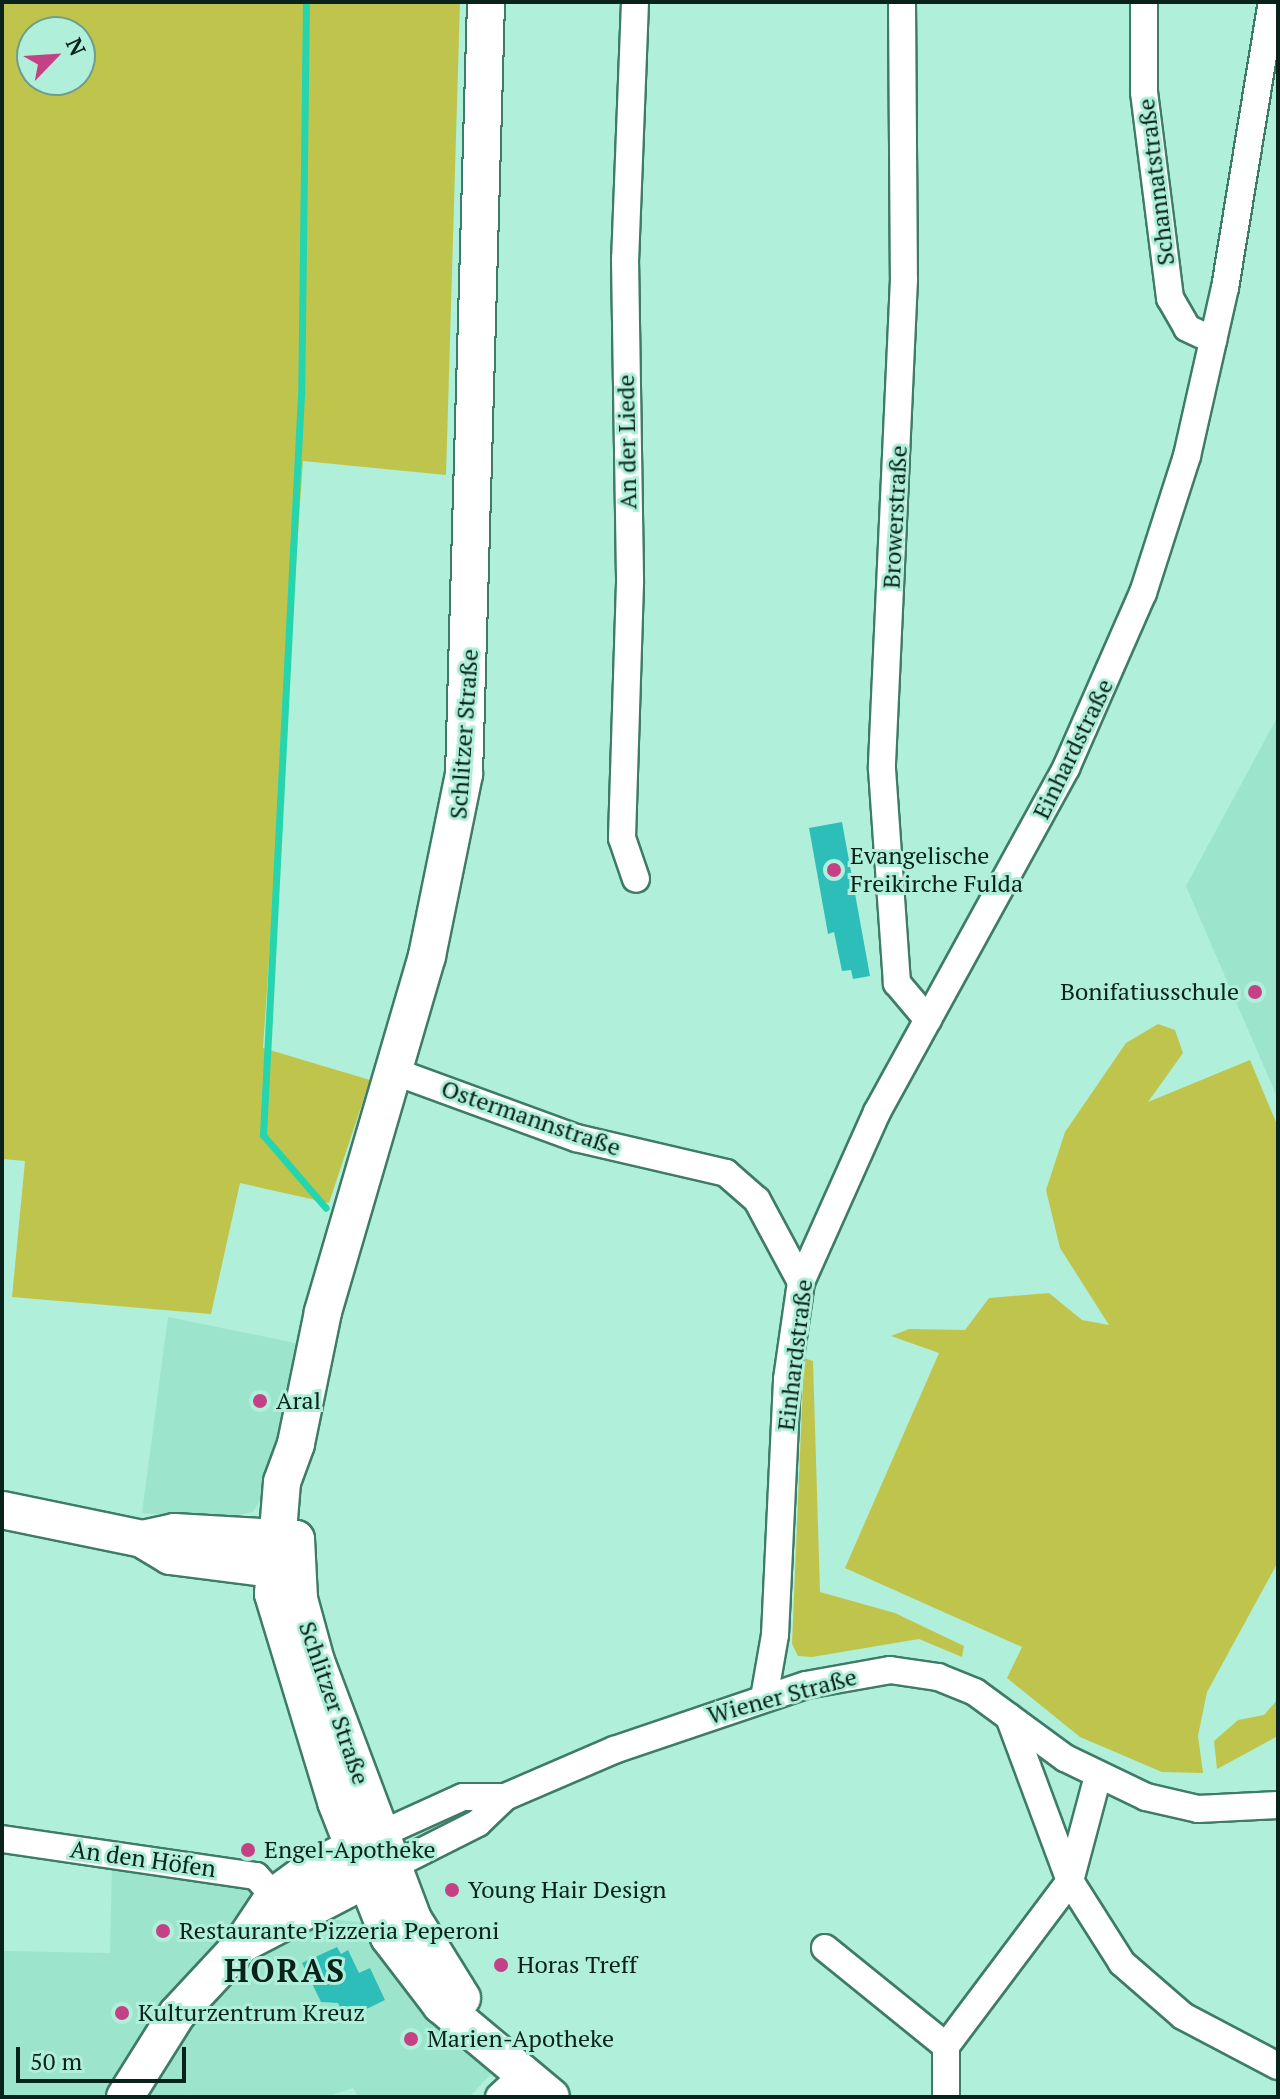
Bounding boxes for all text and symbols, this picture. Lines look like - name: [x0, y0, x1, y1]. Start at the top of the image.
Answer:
- north arrow: [16, 16, 96, 96]
- text: N: [60, 33, 93, 60]
- street label: Schannatstraße: [1131, 97, 1181, 267]
- street label: An der Liede: [611, 374, 643, 510]
- street label: Browerstraße: [877, 445, 913, 589]
- street label: Schlitzer Straße: [444, 648, 484, 820]
- street label: Einhardstraße: [1027, 674, 1119, 824]
- place label: Evangelische Freikirche Fulda: [850, 842, 1023, 898]
- marker: Evangelische Freikirche Fulda: [825, 861, 843, 879]
- place label: Bonifatiusschule: [1060, 978, 1239, 1006]
- marker: Bonifatiusschule: [1246, 983, 1264, 1001]
- street label: Ostermannstraße: [438, 1074, 624, 1162]
- street label: Einhardstraße: [771, 1278, 819, 1432]
- place label: Aral: [276, 1387, 321, 1415]
- marker: Aral: [251, 1392, 269, 1410]
- street label: Schlitzer Straße: [293, 1618, 375, 1788]
- street label: Wiener Straße: [704, 1662, 860, 1730]
- street label: An den Höfen: [68, 1835, 218, 1883]
- place label: Engel-Apotheke: [264, 1836, 436, 1864]
- marker: Engel-Apotheke: [239, 1841, 257, 1859]
- place label: Young Hair Design: [468, 1876, 666, 1904]
- marker: Young Hair Design: [443, 1881, 461, 1899]
- place label: Restaurante Pizzeria Peperoni: [179, 1917, 499, 1945]
- marker: Restaurante Pizzeria Peperoni: [154, 1922, 172, 1940]
- district label: HORAS: [224, 1951, 346, 1989]
- place label: Horas Treff: [517, 1951, 637, 1979]
- marker: Horas Treff: [492, 1956, 510, 1974]
- place label: Kulturzentrum Kreuz: [138, 1999, 365, 2027]
- marker: Kulturzentrum Kreuz: [113, 2004, 131, 2022]
- place label: Marien-Apotheke: [427, 2025, 614, 2053]
- marker: Marien-Apotheke: [402, 2030, 420, 2048]
- scale bar: [20, 2031, 190, 2081]
- text: 50 m: [30, 2045, 82, 2077]

